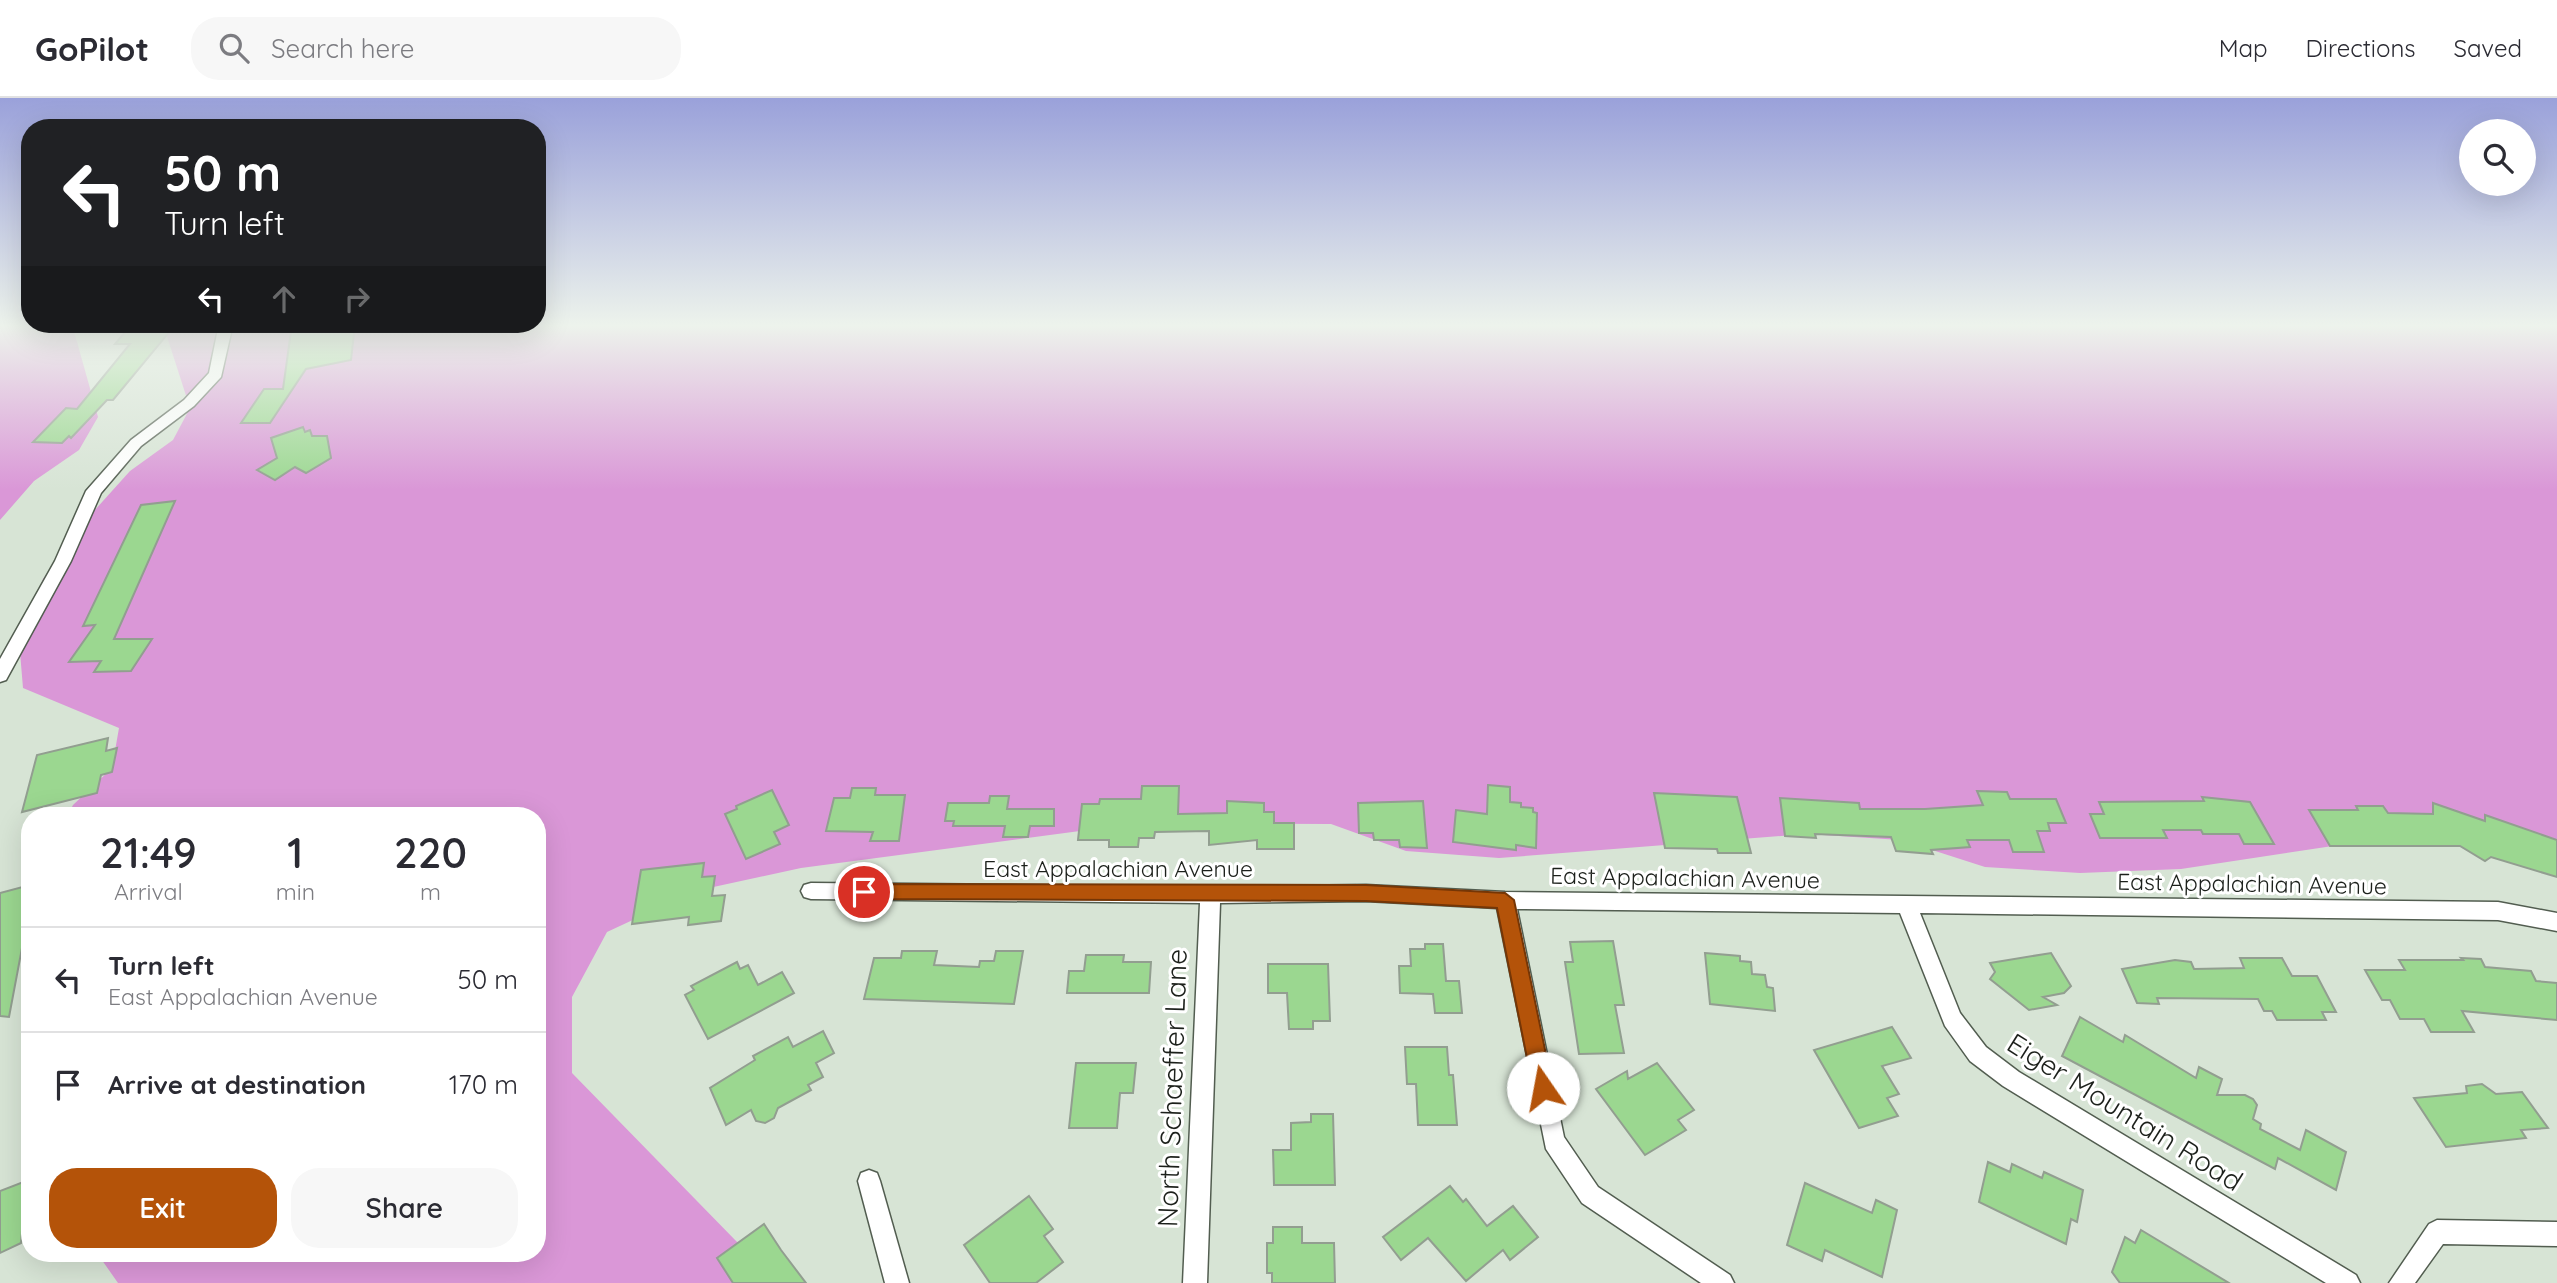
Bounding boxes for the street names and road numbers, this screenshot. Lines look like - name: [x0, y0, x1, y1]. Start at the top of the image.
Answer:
- street label: East Appalachian Avenue: [983, 854, 1253, 883]
- street label: East Appalachian Avenue: [1550, 861, 1820, 894]
- street label: East Appalachian Avenue: [2117, 867, 2387, 900]
- street label: North Schaeffer Lane: [1149, 948, 1194, 1228]
- street label: Eiger Mountain Road: [2001, 1025, 2249, 1198]

